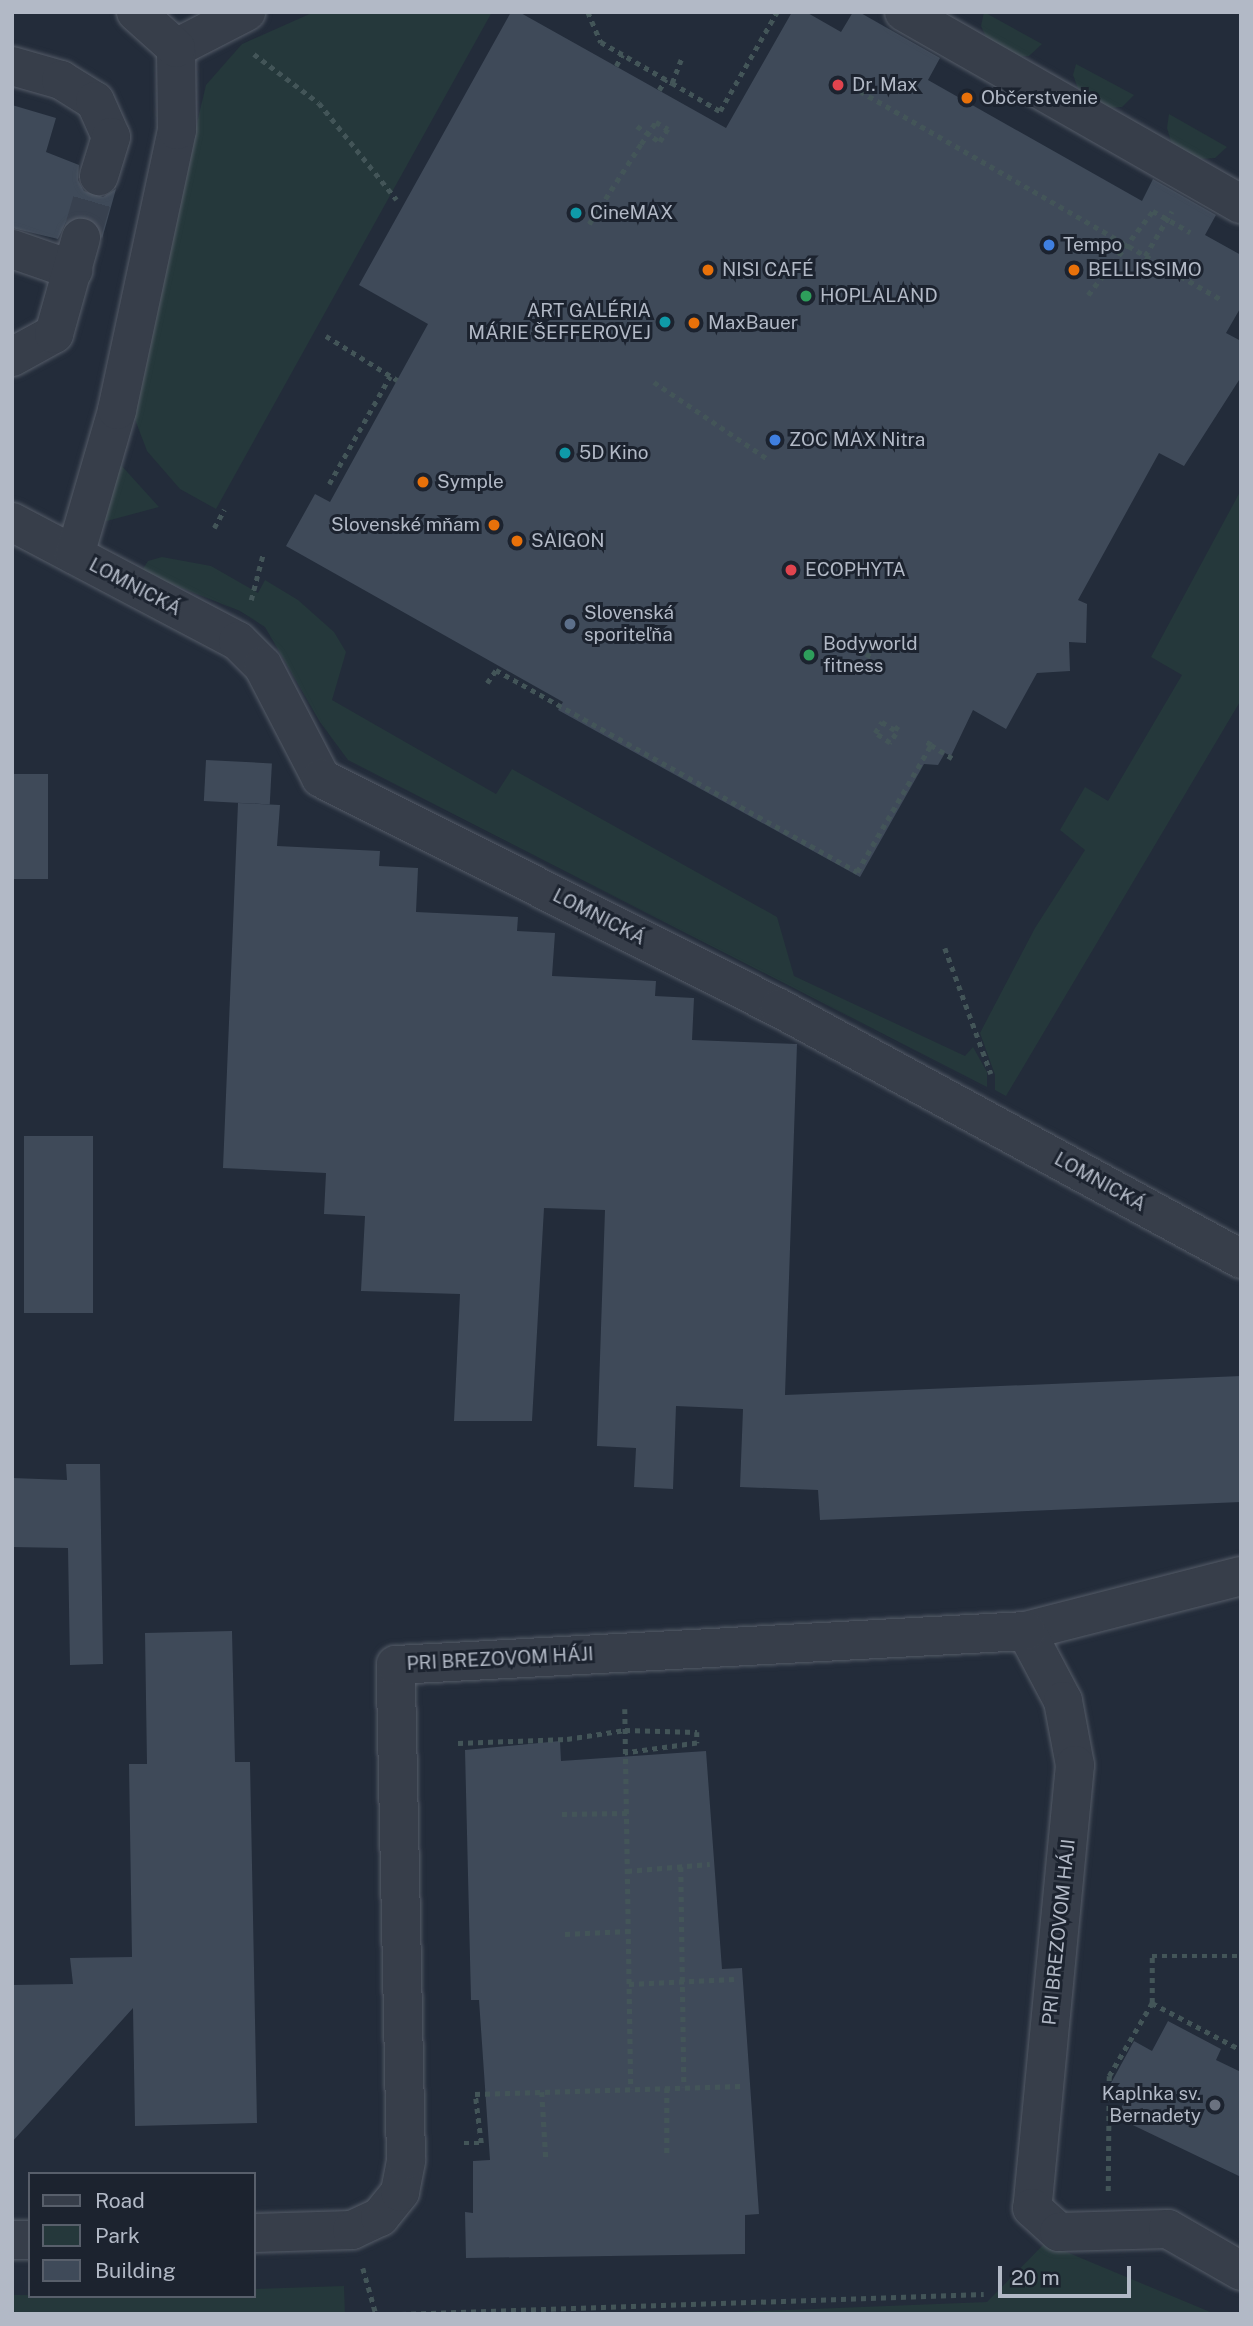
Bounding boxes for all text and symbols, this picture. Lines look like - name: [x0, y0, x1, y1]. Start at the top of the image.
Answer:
- place label: Dr. Max: [852, 74, 918, 96]
- marker: Dr. Max: [830, 77, 846, 93]
- place label: Občerstvenie: [981, 87, 1098, 109]
- marker: Občerstvenie: [959, 90, 975, 106]
- place label: CineMAX: [590, 202, 673, 224]
- marker: CineMAX: [568, 205, 584, 221]
- place label: Tempo: [1063, 234, 1122, 256]
- marker: Tempo: [1041, 237, 1057, 253]
- place label: NISI CAFÉ: [722, 259, 814, 281]
- place label: BELLISSIMO: [1088, 259, 1202, 281]
- marker: NISI CAFÉ: [700, 262, 716, 278]
- marker: BELLISSIMO: [1066, 262, 1082, 278]
- place label: HOPLALAND: [820, 285, 938, 307]
- marker: HOPLALAND: [798, 288, 814, 304]
- place label: ART GALÉRIA MÁRIE ŠEFFEROVEJ: [468, 300, 651, 344]
- place label: MaxBauer: [708, 312, 798, 334]
- marker: ART GALÉRIA MÁRIE ŠEFFEROVEJ: [657, 314, 673, 330]
- marker: MaxBauer: [686, 315, 702, 331]
- place label: ZOC MAX Nitra: [789, 429, 925, 451]
- marker: ZOC MAX Nitra: [767, 432, 783, 448]
- place label: 5D Kino: [579, 442, 648, 464]
- marker: 5D Kino: [557, 445, 573, 461]
- place label: Symple: [437, 471, 504, 493]
- marker: Symple: [415, 474, 431, 490]
- place label: Slovenské mňam: [331, 514, 480, 536]
- marker: Slovenské mňam: [486, 517, 502, 533]
- place label: SAIGON: [531, 530, 604, 552]
- marker: SAIGON: [509, 533, 525, 549]
- street label: LOMNICKÁ: [85, 553, 185, 621]
- place label: ECOPHYTA: [805, 559, 906, 581]
- marker: ECOPHYTA: [783, 562, 799, 578]
- place label: Slovenská sporiteľňa: [584, 602, 674, 646]
- marker: Slovenská sporiteľňa: [562, 616, 578, 632]
- place label: Bodyworld fitness: [823, 633, 918, 677]
- marker: Bodyworld fitness: [801, 647, 817, 663]
- street label: LOMNICKÁ: [549, 884, 649, 950]
- street label: LOMNICKÁ: [1050, 1148, 1150, 1216]
- street label: PRI BREZOVOM HÁJI: [406, 1643, 594, 1675]
- street label: PRI BREZOVOM HÁJI: [1038, 1838, 1080, 2026]
- place label: Kaplnka sv. Bernadety: [1102, 2083, 1201, 2127]
- marker: Kaplnka sv. Bernadety: [1207, 2097, 1223, 2113]
- legend: [28, 2172, 256, 2298]
- text: Road: [95, 2188, 145, 2213]
- text: Park: [95, 2223, 140, 2248]
- scale bar: [1001, 2252, 1134, 2296]
- text: Building: [95, 2258, 176, 2283]
- text: 20 m: [1011, 2265, 1060, 2290]

